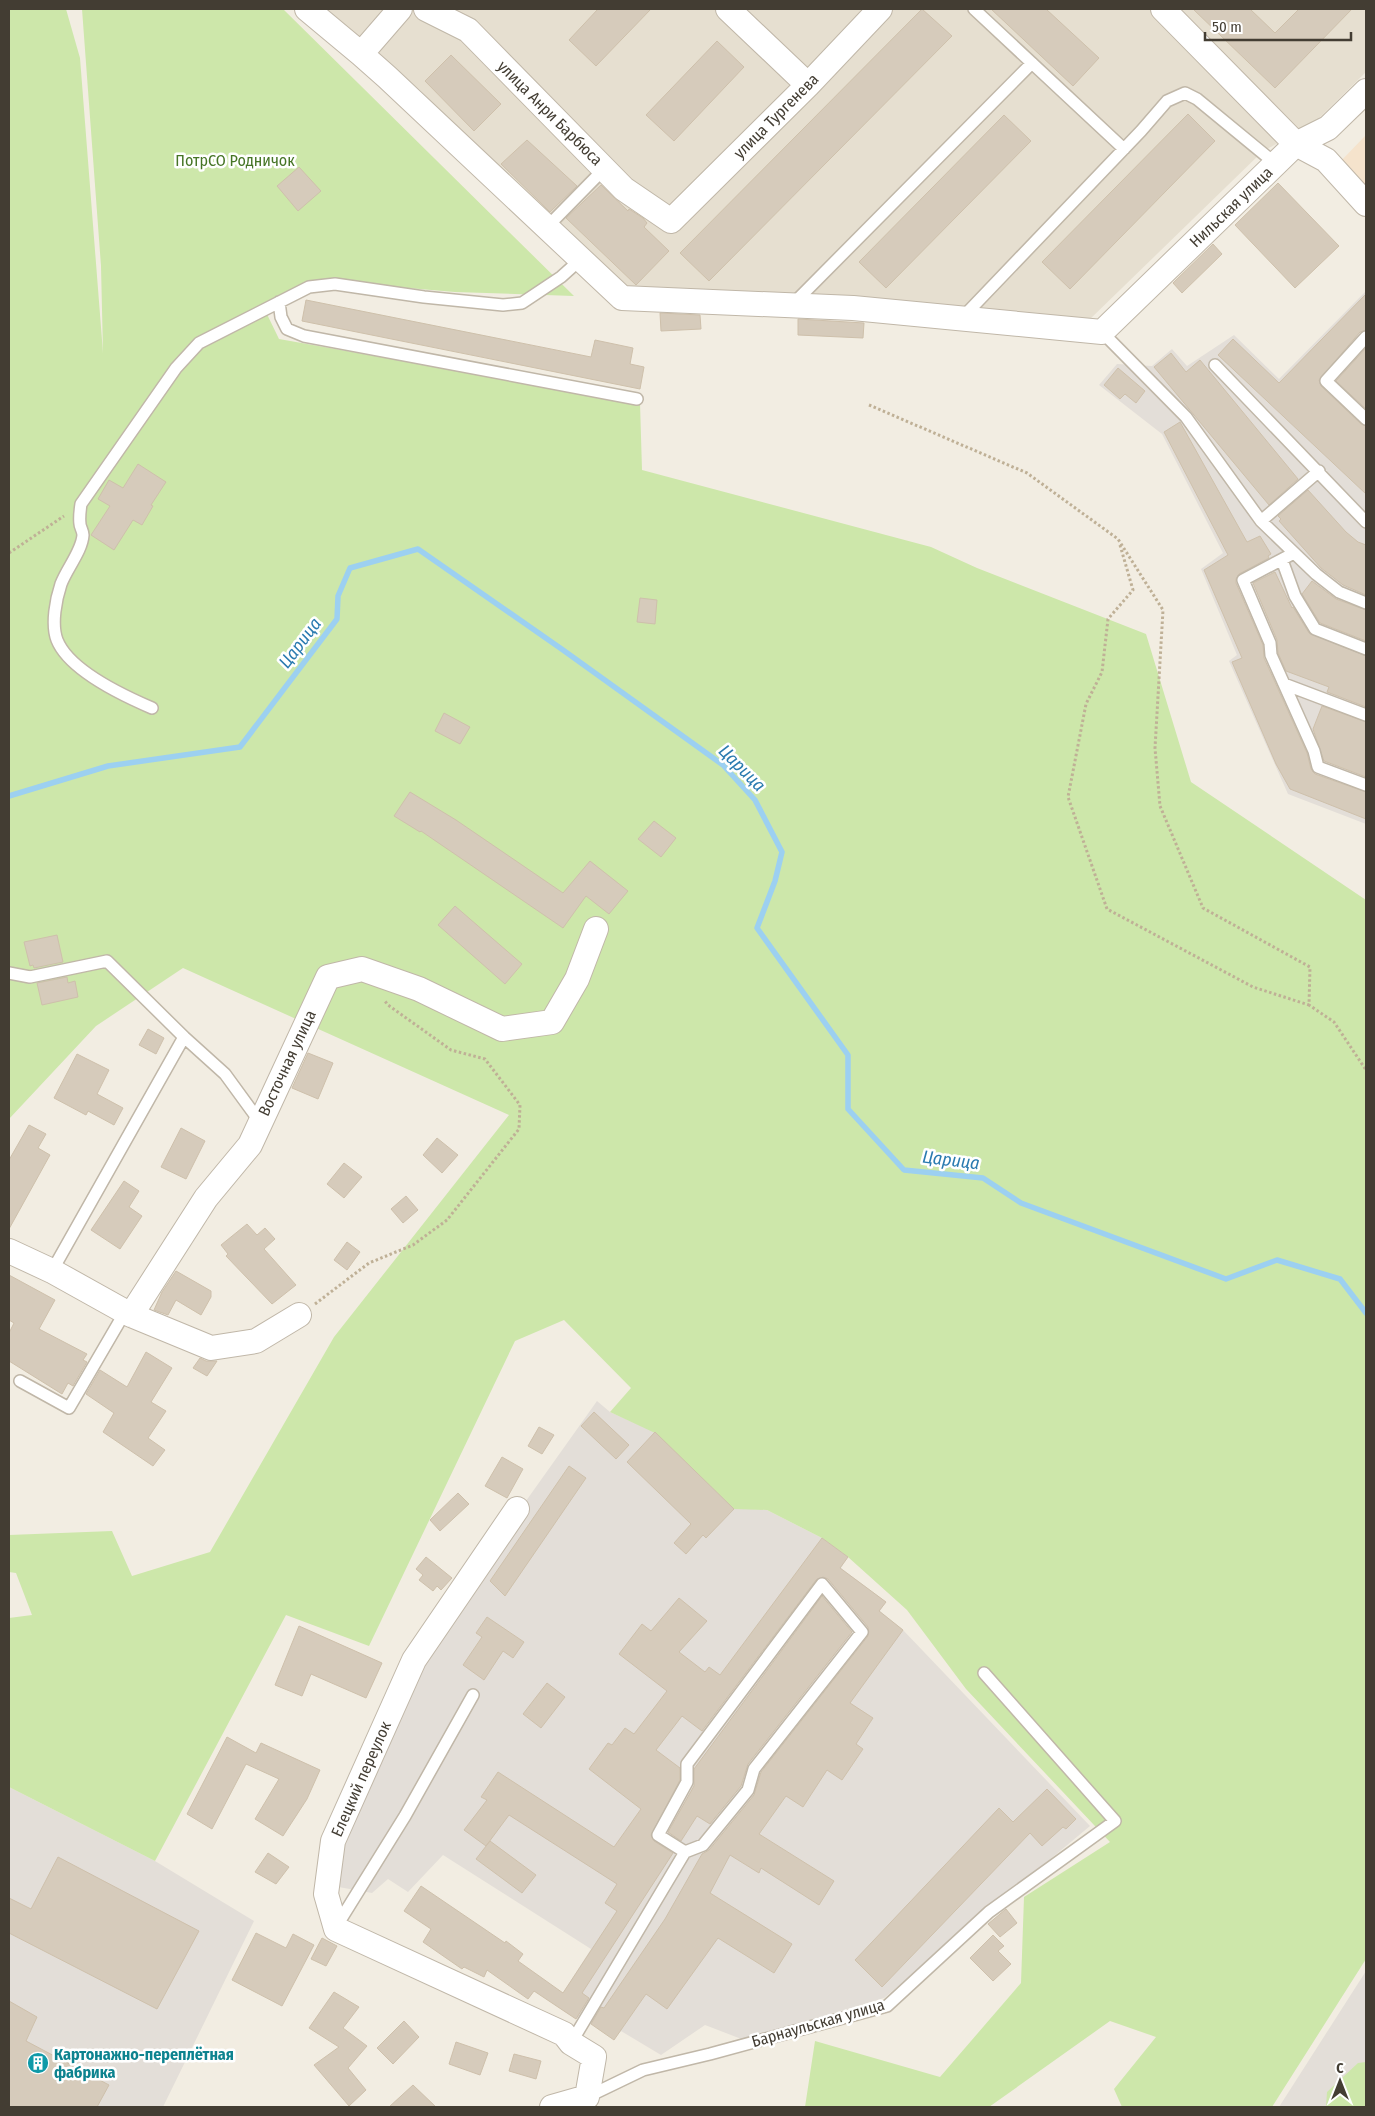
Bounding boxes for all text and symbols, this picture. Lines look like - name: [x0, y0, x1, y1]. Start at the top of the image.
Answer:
- scale bar: [1205, 10, 1351, 42]
- text: 50 m: [1212, 18, 1242, 36]
- street label: улица Анри Барбюса: [494, 57, 607, 170]
- street label: улица Тургенева: [730, 70, 822, 162]
- park label: ПотрСО Родничок: [175, 151, 295, 170]
- street label: Нильская улица: [1186, 163, 1276, 251]
- water label: Царица: [274, 613, 326, 673]
- water label: Царица: [714, 740, 770, 796]
- street label: Восточная улица: [254, 1007, 320, 1119]
- water label: Царица: [921, 1146, 981, 1174]
- street label: Елецкий переулок: [327, 1718, 395, 1840]
- street label: Барнаульская улица: [749, 1995, 887, 2051]
- place label: Картонажно-переплётная фабрика: [54, 2045, 234, 2082]
- building icon: Картонажно-переплётная фабрика: [26, 2051, 50, 2075]
- north arrow: [1315, 2056, 1365, 2106]
- text: С: [1336, 2060, 1344, 2077]

